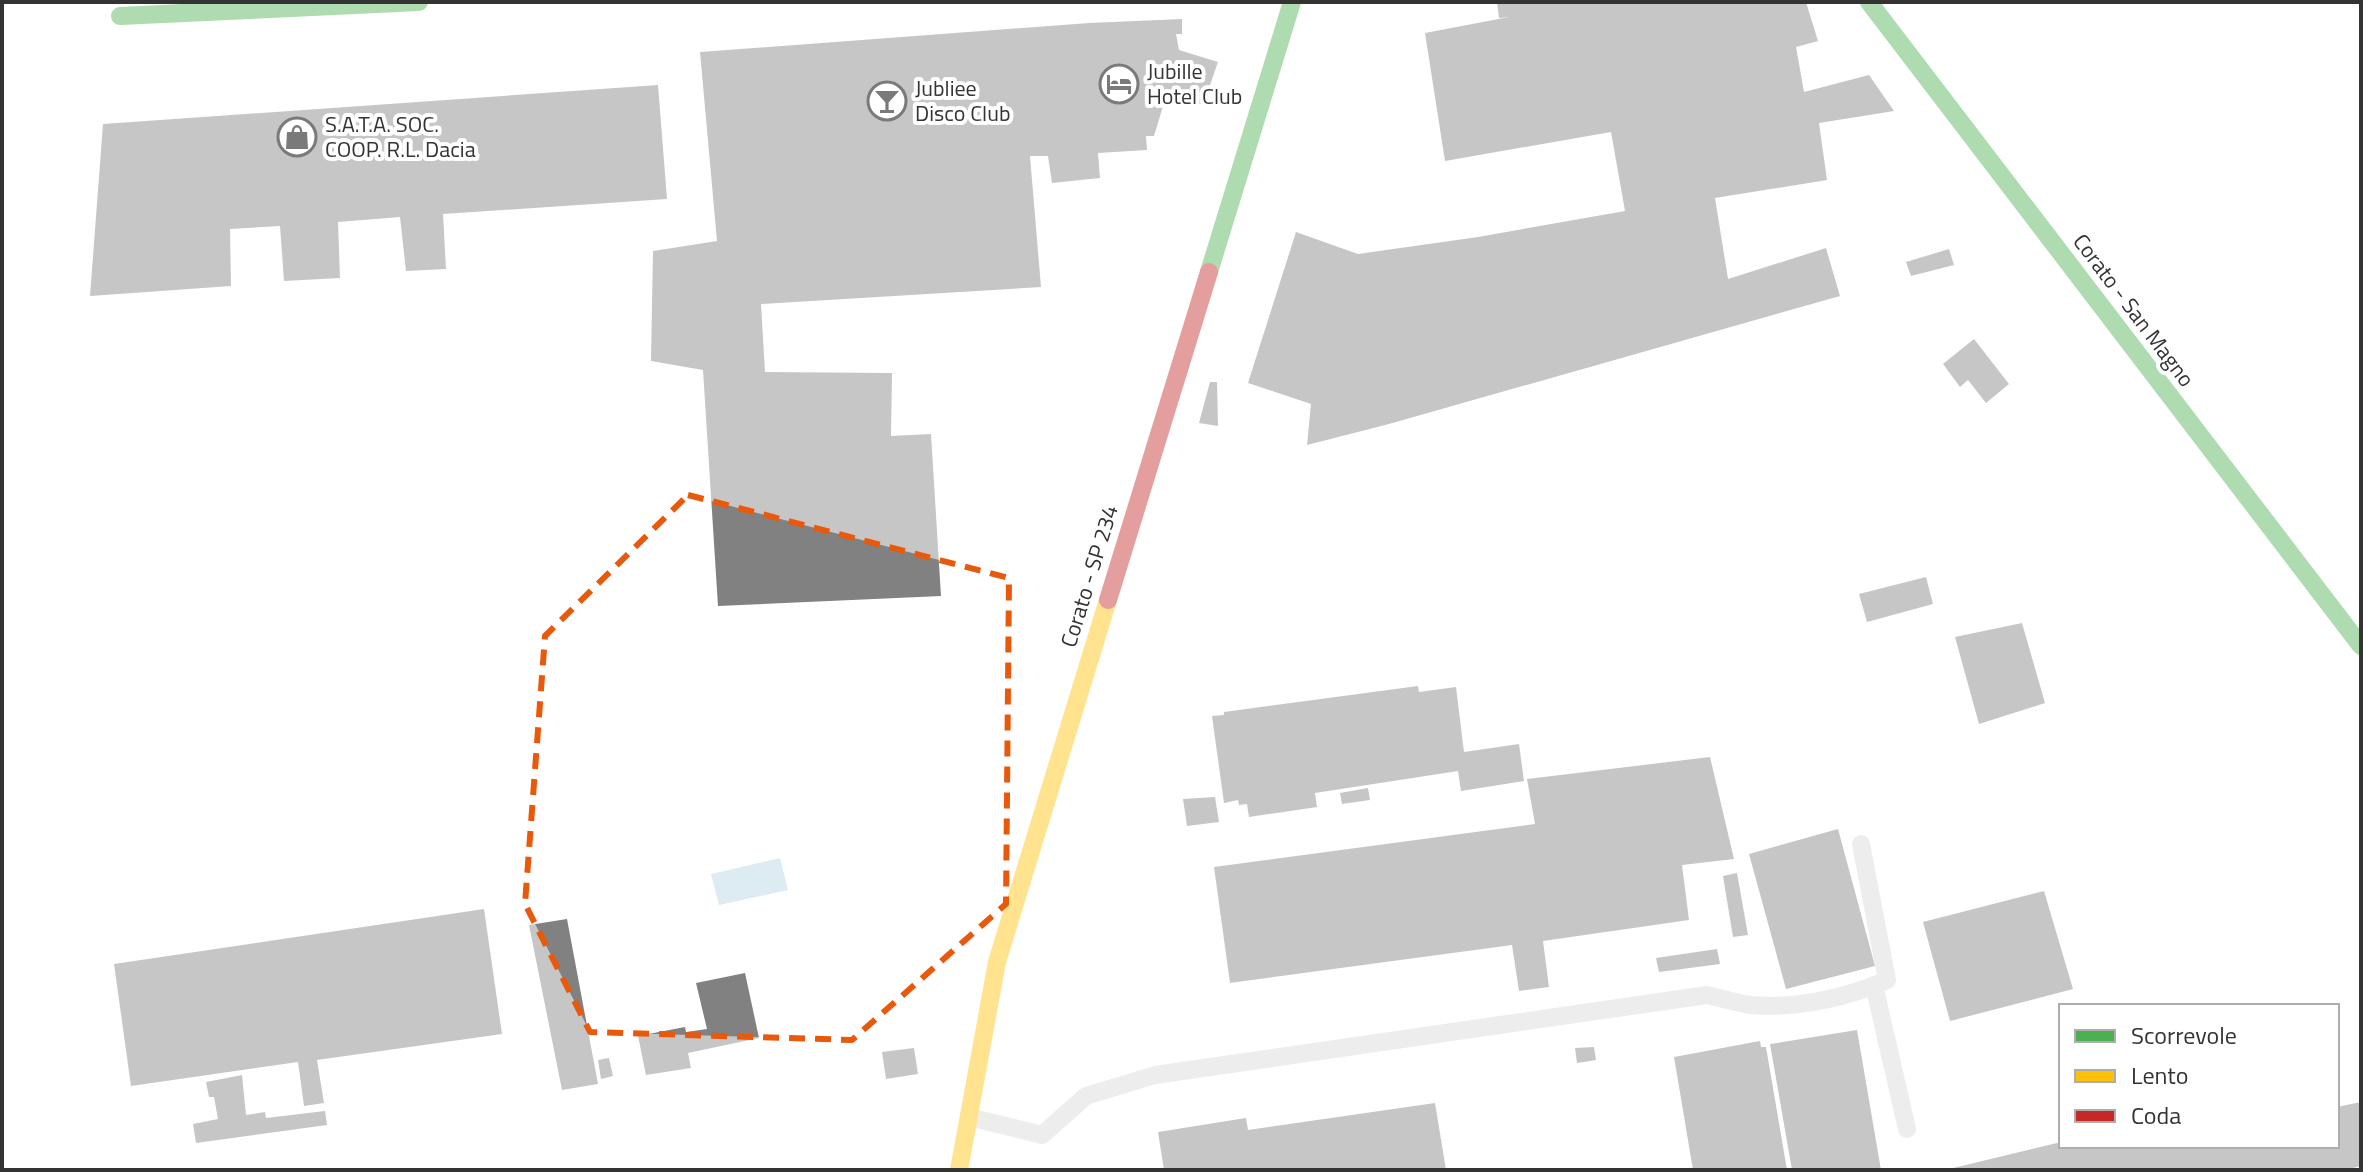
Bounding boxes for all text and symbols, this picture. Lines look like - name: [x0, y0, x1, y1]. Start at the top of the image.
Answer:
- place label: Jubille Hotel Club: [1147, 54, 1242, 113]
- hotel icon: Jubille Hotel Club: [1098, 63, 1140, 105]
- place label: Jubliee Disco Club: [915, 71, 1010, 130]
- bar icon: Jubliee Disco Club: [866, 80, 908, 122]
- place label: S.A.T.A. SOC. COOP. R.L. Dacia: [325, 107, 476, 166]
- shop icon: S.A.T.A. SOC. COOP. R.L. Dacia: [276, 116, 318, 158]
- street label: Corato - San Magno: [2065, 226, 2203, 394]
- street label: Corato - SP 234: [1051, 501, 1127, 651]
- legend: [2059, 1004, 2339, 1148]
- text: Scorrevole: [2131, 1017, 2237, 1053]
- text: Lento: [2131, 1057, 2188, 1093]
- text: Coda: [2131, 1097, 2181, 1133]

